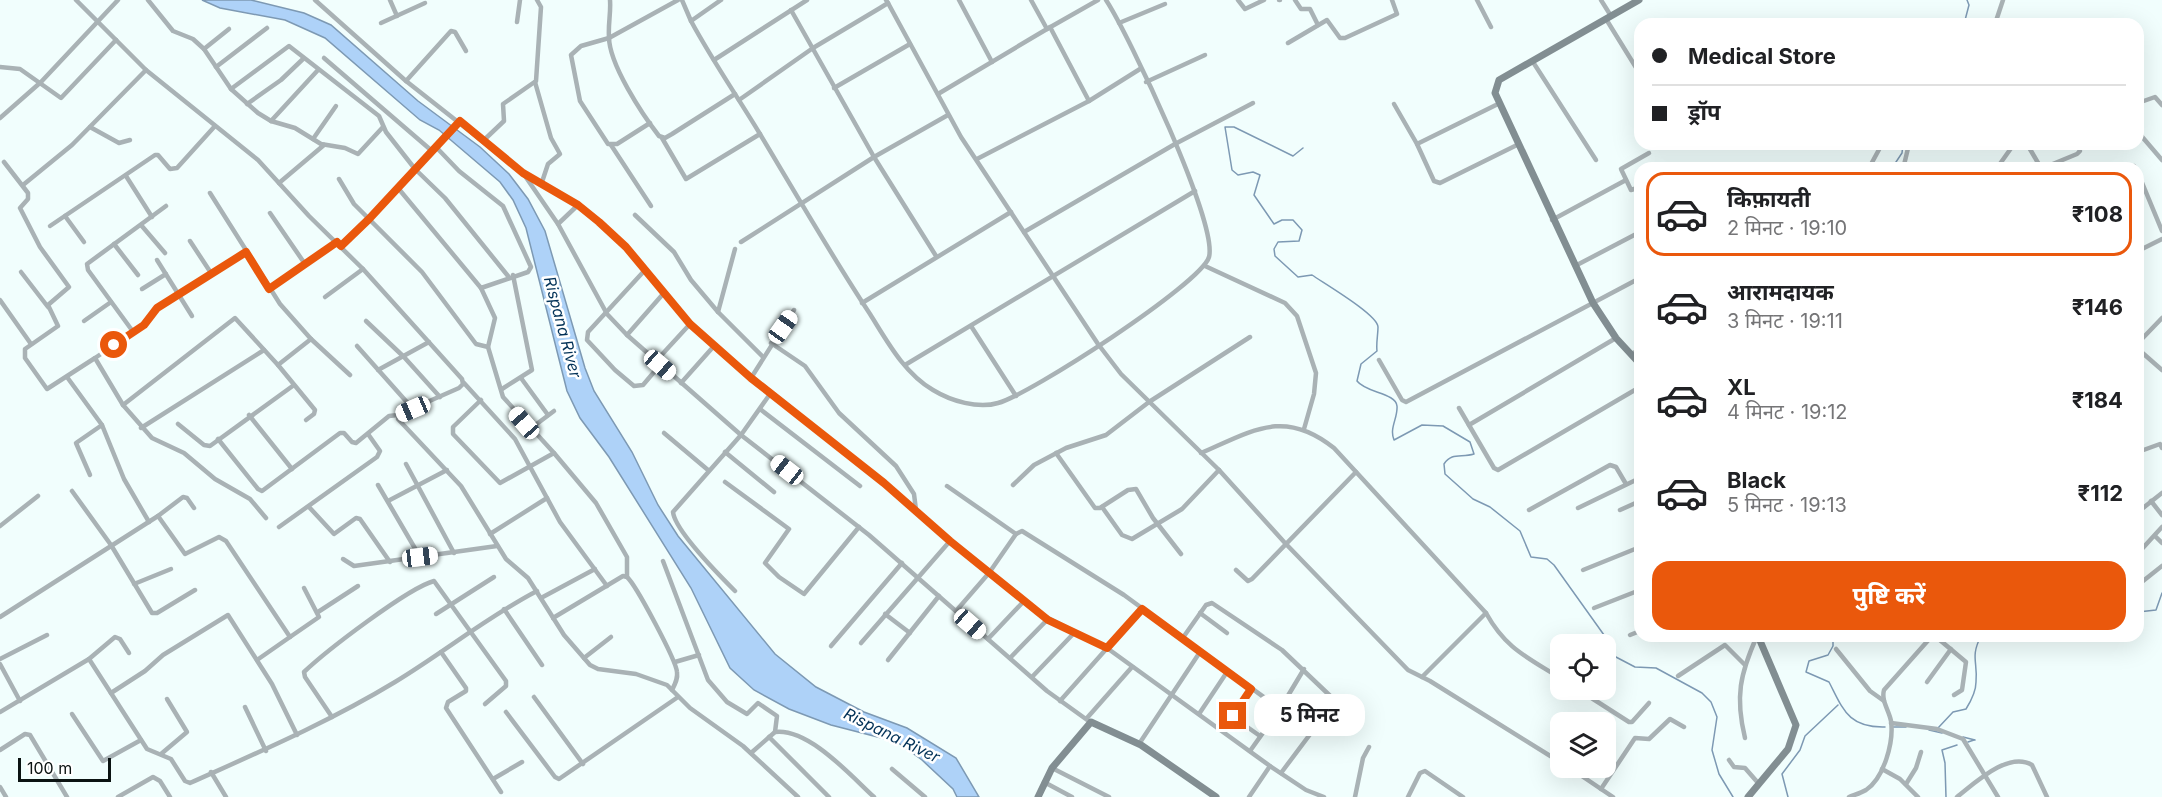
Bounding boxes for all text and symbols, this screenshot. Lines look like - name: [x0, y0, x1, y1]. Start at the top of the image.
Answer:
- text: Medical Store: [1688, 43, 1836, 69]
- text: ड्रॉप: [1688, 99, 1721, 125]
- text: किफ़ायती: [1727, 186, 1811, 212]
- icon: car: [1655, 187, 1709, 241]
- text: ₹108: [2072, 201, 2123, 227]
- text: 2 मिनट · 19:10: [1727, 216, 1847, 240]
- water label: Rispana River: [540, 274, 586, 381]
- text: आरामदायक: [1727, 279, 1834, 305]
- icon: car: [1655, 280, 1709, 334]
- text: ₹146: [2072, 294, 2123, 320]
- car: [765, 307, 801, 347]
- text: 3 मिनट · 19:11: [1727, 309, 1843, 333]
- route start: [100, 331, 127, 358]
- car: [641, 346, 679, 384]
- icon: car: [1655, 373, 1709, 427]
- text: XL: [1727, 374, 1756, 400]
- text: ₹184: [2072, 387, 2123, 413]
- car: [393, 394, 433, 424]
- text: 4 मिनट · 19:12: [1727, 400, 1848, 424]
- car: [505, 404, 543, 442]
- car: [767, 452, 807, 488]
- icon: car: [1655, 466, 1709, 520]
- text: Black: [1727, 467, 1786, 493]
- text: ₹112: [2078, 480, 2123, 506]
- text: 5 मिनट · 19:13: [1727, 493, 1847, 517]
- car: [401, 546, 439, 568]
- button: पुष्टि करें: [1652, 561, 2126, 630]
- car: [951, 605, 989, 643]
- map controls: [1550, 634, 1616, 778]
- button: locate: [1550, 634, 1616, 700]
- callout: 5 मिनट: [1254, 695, 1365, 737]
- route end: [1219, 702, 1246, 729]
- water label: Rispana River: [841, 703, 944, 767]
- text: 5 मिनट: [1280, 703, 1339, 727]
- button: layers: [1550, 712, 1616, 778]
- scale bar: [18, 755, 111, 782]
- text: 100 m: [27, 758, 72, 778]

